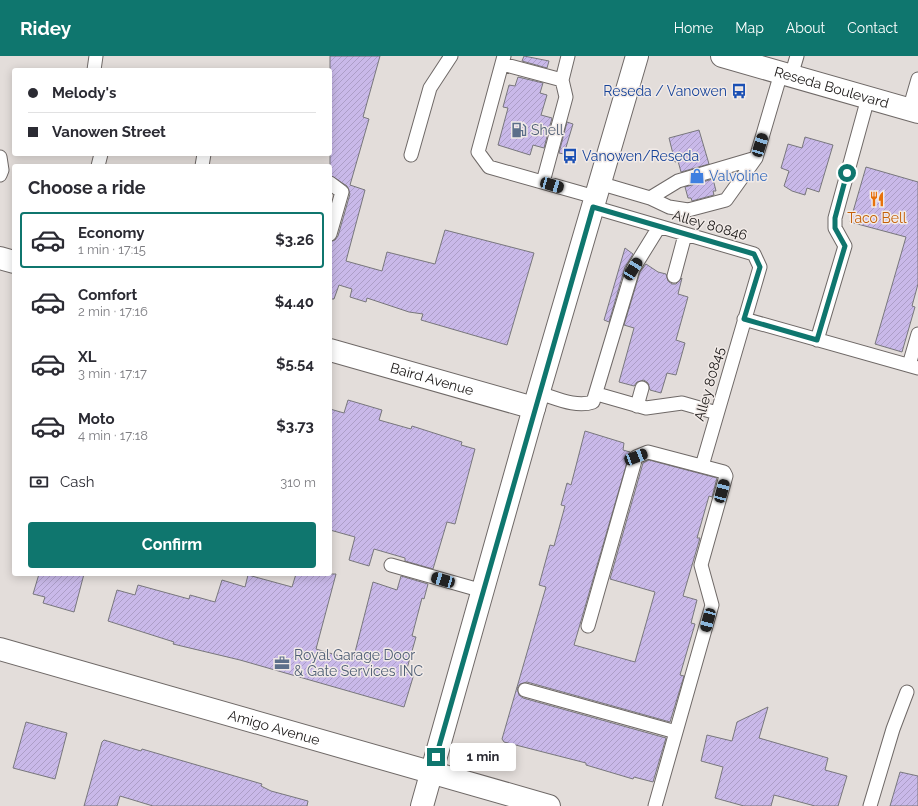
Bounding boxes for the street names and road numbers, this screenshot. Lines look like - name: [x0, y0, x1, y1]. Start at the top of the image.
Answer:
- street label: Reseda Boulevard: [773, 63, 891, 111]
- street label: Alley 80846: [671, 207, 749, 243]
- street label: Alley 80845: [691, 345, 727, 423]
- street label: Baird Avenue: [389, 360, 475, 398]
- street label: Amigo Avenue: [226, 707, 322, 748]

